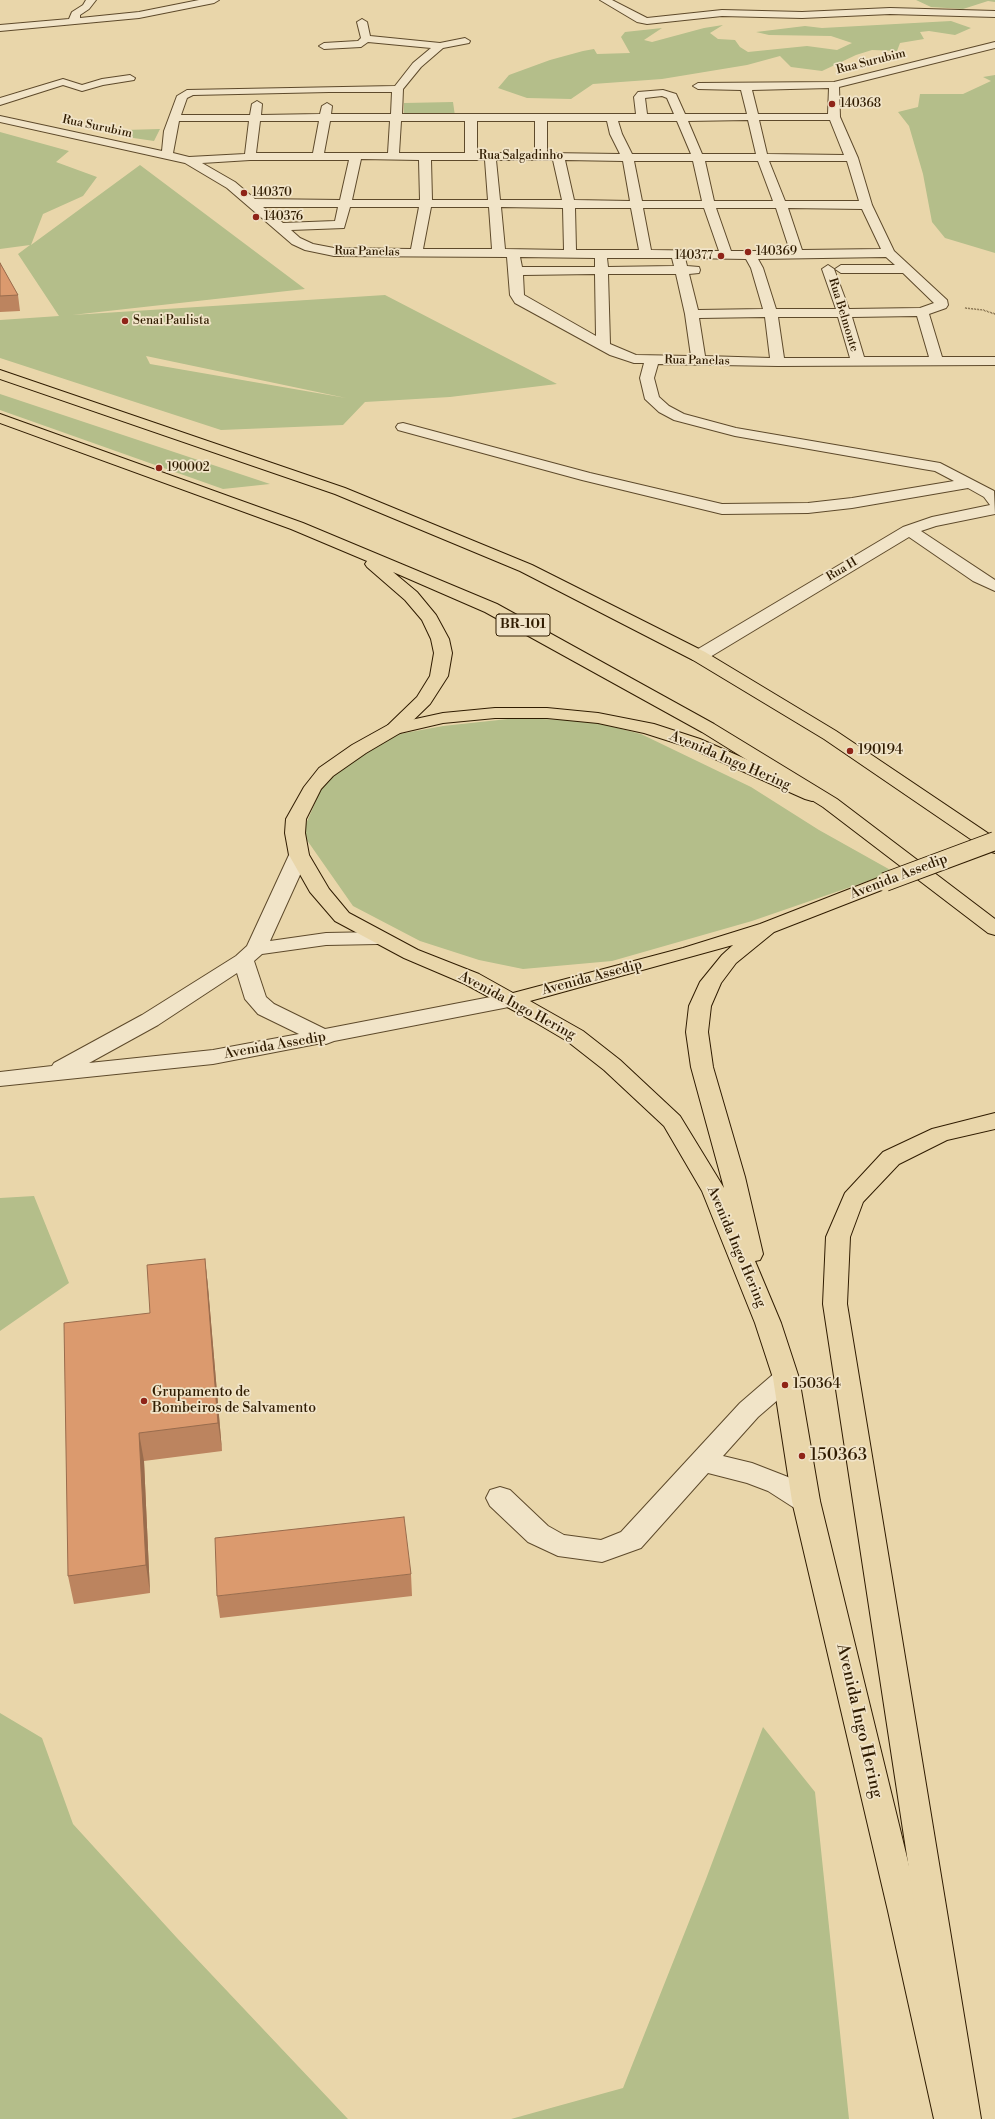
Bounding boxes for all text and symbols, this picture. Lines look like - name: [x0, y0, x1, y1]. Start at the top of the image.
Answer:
- street label: Rua Surubim: [835, 46, 907, 78]
- place label: 140368: [840, 97, 881, 111]
- marker: 140368: [827, 99, 837, 109]
- street label: Rua Surubim: [61, 113, 133, 141]
- street label: Rua Salgadinho: [479, 149, 563, 163]
- place label: 140370: [252, 186, 292, 200]
- marker: 140370: [239, 188, 249, 198]
- place label: 140376: [264, 210, 303, 224]
- marker: 140376: [251, 212, 261, 222]
- street label: Rua Panelas: [334, 244, 400, 260]
- place label: 140369: [756, 245, 797, 259]
- marker: 140369: [743, 247, 753, 257]
- place label: 140377: [675, 249, 713, 263]
- marker: 140377: [716, 251, 726, 261]
- street label: Rua Belmonte: [825, 276, 861, 354]
- place label: Senai Paulista: [133, 314, 209, 328]
- marker: Senai Paulista: [120, 316, 130, 326]
- street label: Rua Panelas: [664, 353, 730, 369]
- place label: 190002: [167, 461, 210, 475]
- marker: 190002: [154, 463, 164, 473]
- street label: Rua H: [824, 555, 860, 585]
- road number: BR-101: [496, 614, 550, 636]
- street label: Avenida Ingo Hering: [667, 728, 793, 794]
- place label: 190194: [858, 743, 903, 759]
- marker: 190194: [845, 746, 855, 756]
- street label: Avenida Assedip: [848, 851, 950, 903]
- street label: Avenida Assedip: [540, 957, 644, 999]
- street label: Avenida Ingo Hering: [456, 968, 578, 1044]
- street label: Avenida Assedip: [223, 1029, 327, 1063]
- street label: Avenida Ingo Hering: [703, 1184, 769, 1310]
- place label: 150364: [793, 1377, 841, 1393]
- marker: 150364: [780, 1380, 790, 1390]
- place label: Grupamento de Bombeiros de Salvamento: [152, 1385, 316, 1418]
- marker: Grupamento de Bombeiros de Salvamento: [139, 1396, 149, 1406]
- place label: 150363: [810, 1446, 867, 1466]
- marker: 150363: [797, 1451, 807, 1461]
- street label: Avenida Ingo Hering: [831, 1642, 887, 1800]

